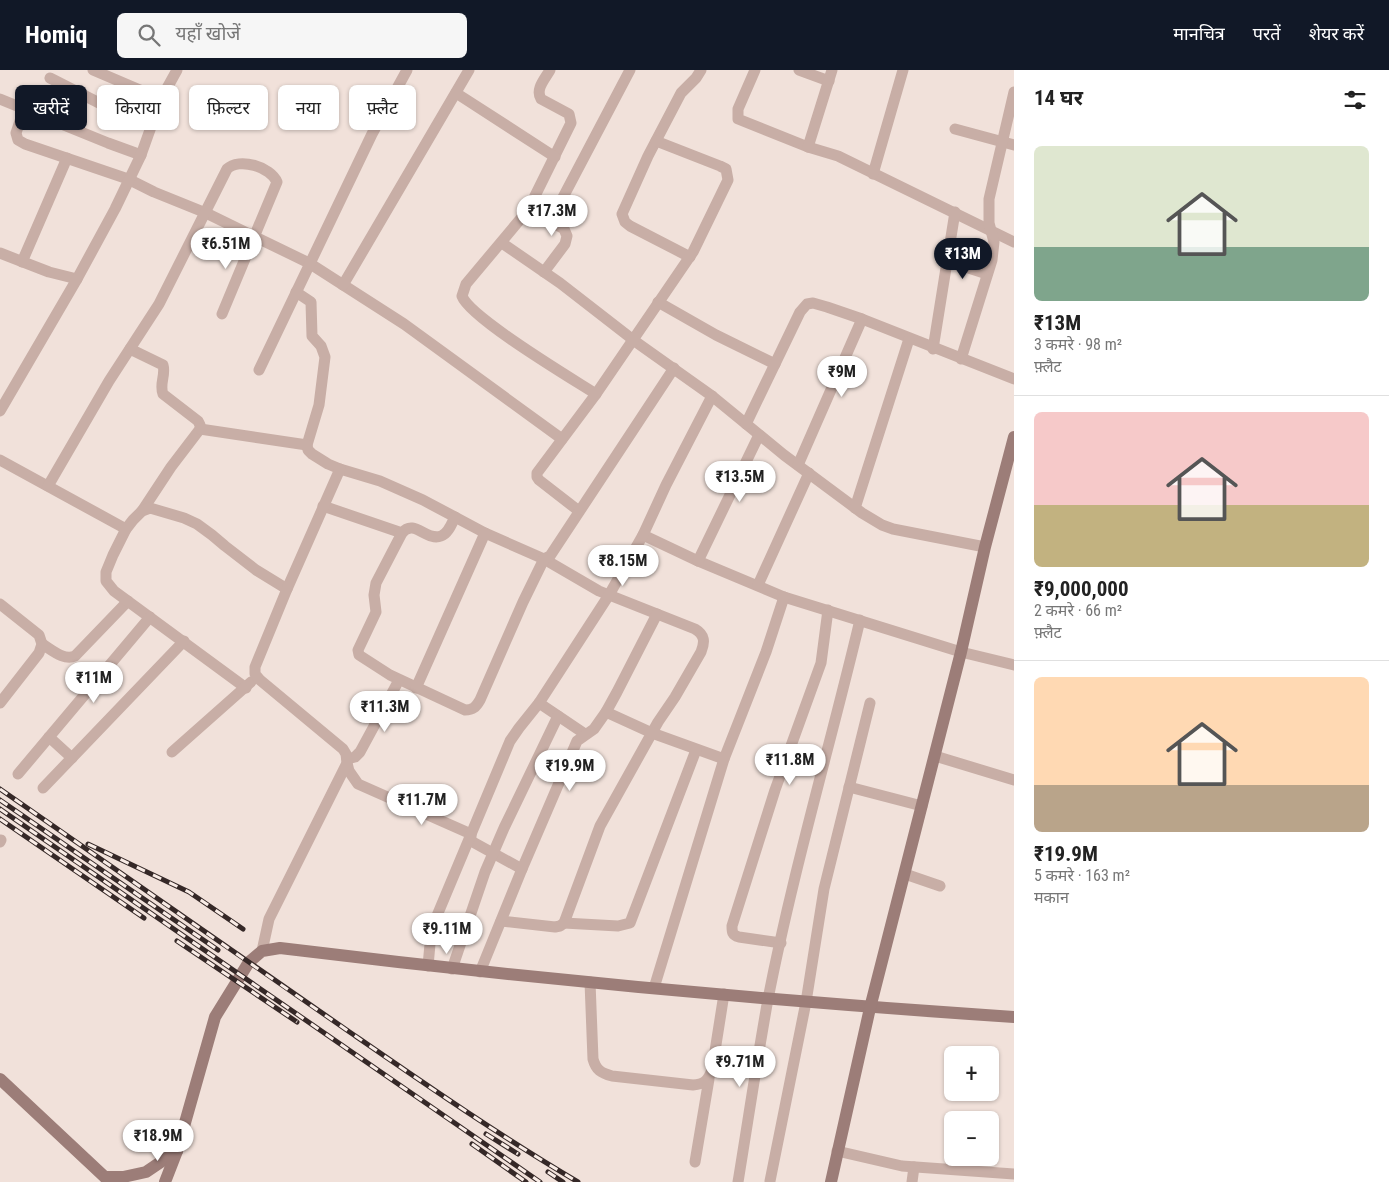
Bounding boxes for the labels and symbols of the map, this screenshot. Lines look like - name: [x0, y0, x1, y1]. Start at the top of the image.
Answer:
- pin: ₹17.3M: [511, 194, 593, 237]
- pin: ₹6.51M: [185, 228, 267, 270]
- pin: ₹13M: [933, 238, 993, 280]
- pin: ₹9M: [818, 356, 866, 398]
- pin: ₹13.5M: [699, 460, 781, 503]
- pin: ₹8.15M: [582, 544, 664, 587]
- pin: ₹11M: [64, 662, 124, 704]
- pin: ₹11.3M: [344, 690, 426, 733]
- pin: ₹11.8M: [749, 744, 831, 786]
- pin: ₹19.9M: [529, 750, 611, 792]
- pin: ₹11.7M: [381, 784, 463, 826]
- pin: ₹9.11M: [406, 912, 488, 955]
- pin: ₹9.71M: [699, 1046, 781, 1088]
- pin: ₹18.9M: [117, 1120, 199, 1162]

